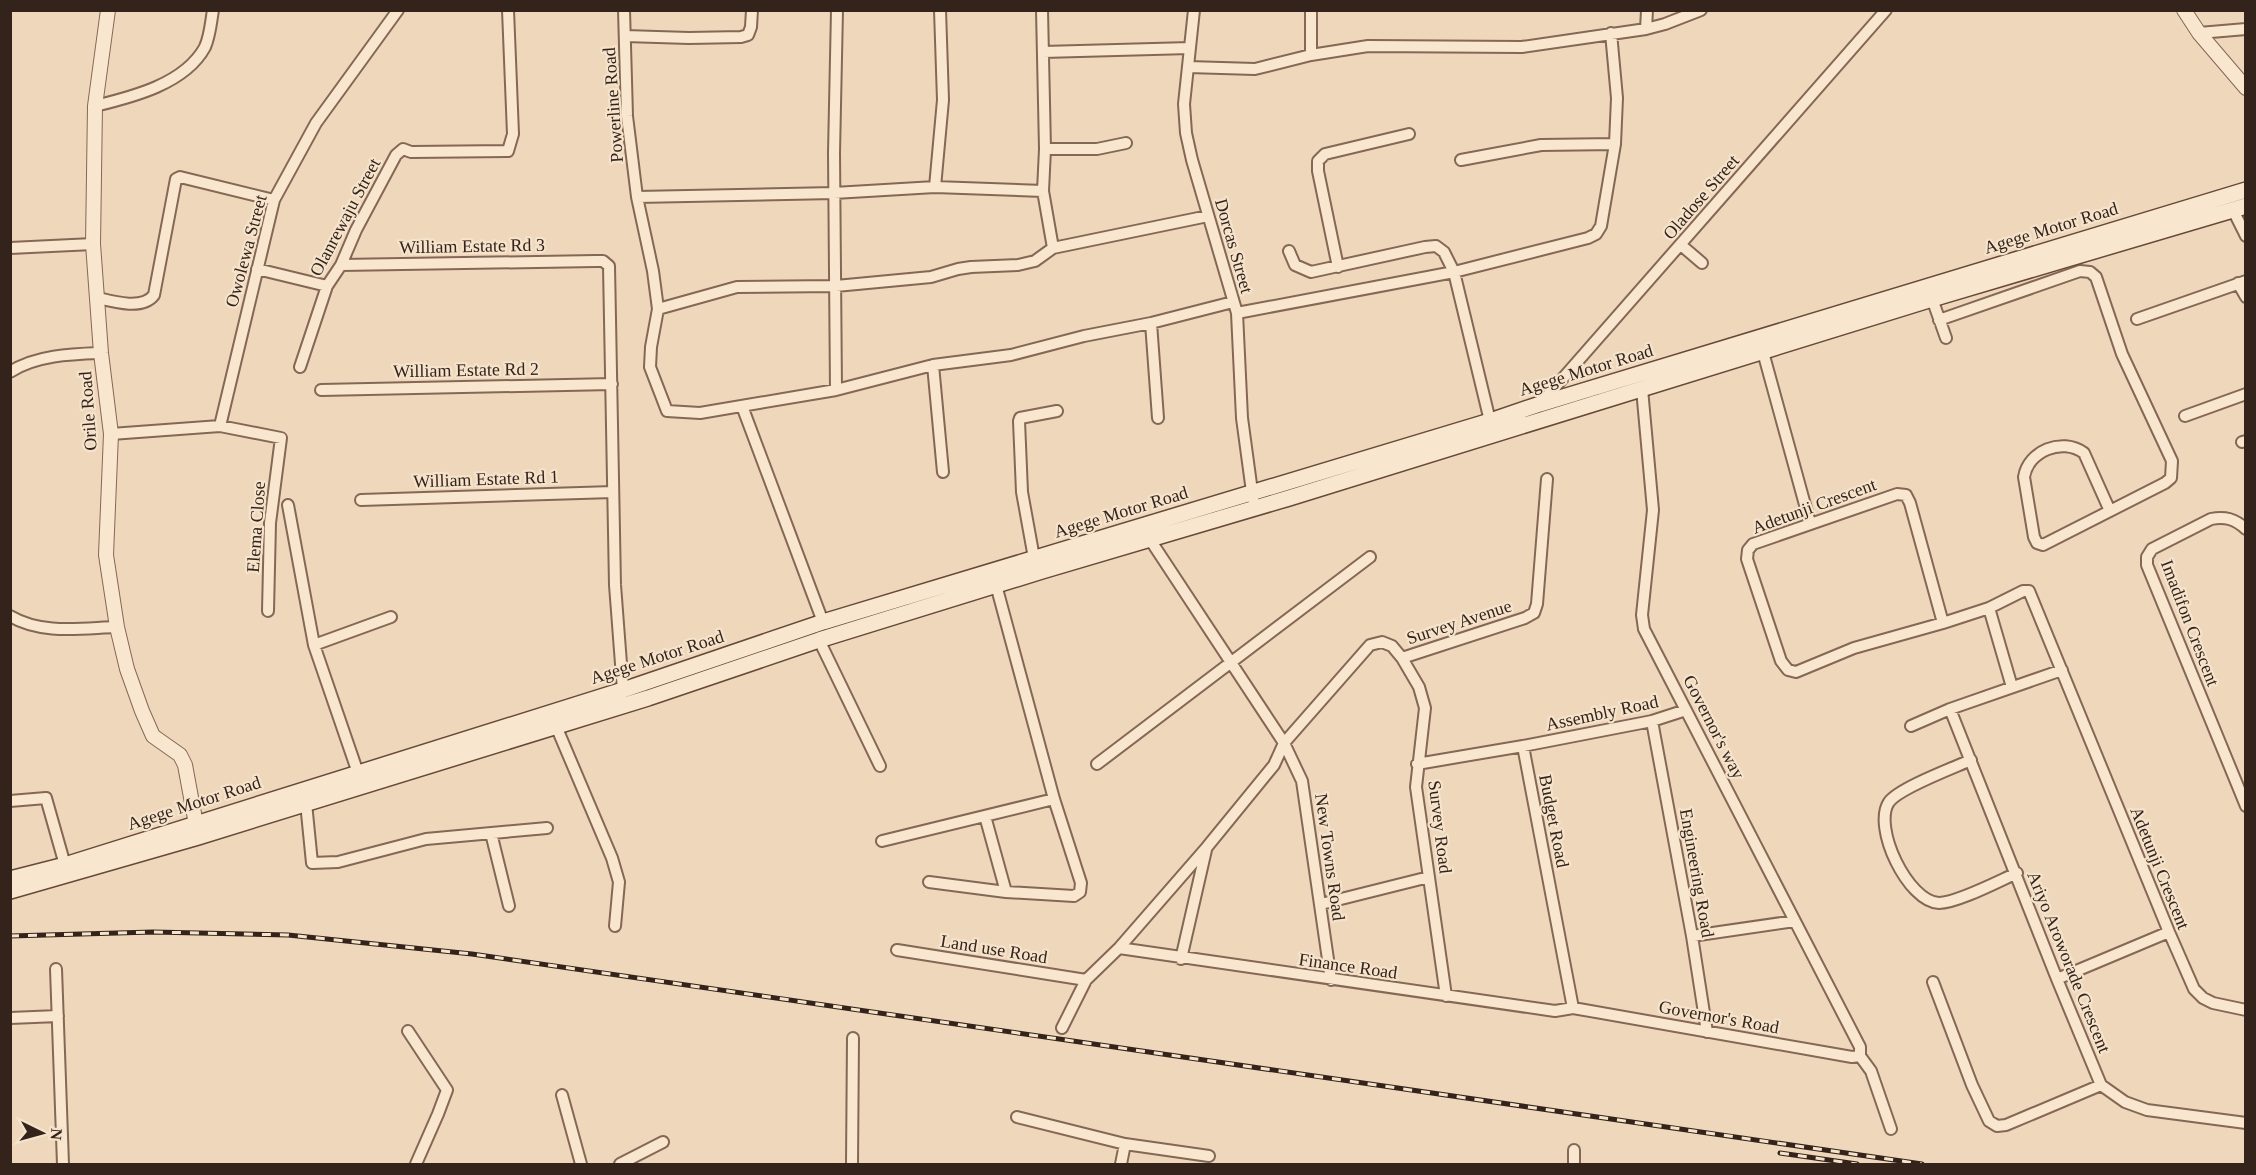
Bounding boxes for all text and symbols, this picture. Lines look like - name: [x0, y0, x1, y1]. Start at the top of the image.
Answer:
- street label: Powerline Road: [599, 47, 627, 163]
- street label: Oladose Street: [1659, 151, 1743, 243]
- street label: Olanrewaju Street: [306, 155, 384, 279]
- street label: Owolewa Street: [221, 193, 271, 309]
- street label: Dorcas Street: [1211, 196, 1257, 296]
- street label: Agege Motor Road: [1982, 198, 2120, 258]
- street label: William Estate Rd 3: [399, 235, 545, 257]
- street label: Agege Motor Road: [1517, 340, 1655, 400]
- street label: William Estate Rd 2: [393, 359, 539, 381]
- street label: Orile Road: [75, 371, 101, 451]
- street label: William Estate Rd 1: [413, 466, 559, 492]
- street label: Adetunji Crescent: [1749, 474, 1879, 538]
- street label: Elema Close: [243, 481, 269, 573]
- street label: Agege Motor Road: [1052, 482, 1190, 542]
- street label: Imadifon Crescent: [2157, 557, 2223, 689]
- street label: Survey Avenue: [1404, 596, 1514, 648]
- street label: Agege Motor Road: [588, 626, 726, 688]
- street label: Governor's way: [1679, 672, 1749, 782]
- street label: Assembly Road: [1544, 691, 1660, 735]
- street label: Agege Motor Road: [125, 772, 263, 834]
- street label: Budget Road: [1535, 773, 1573, 869]
- street label: Survey Road: [1424, 779, 1456, 875]
- street label: New Towns Road: [1311, 792, 1349, 922]
- street label: Adetunji Crescent: [2126, 804, 2194, 932]
- street label: Engineering Road: [1676, 807, 1718, 939]
- street label: Ariyo Aroworade Crescent: [2023, 868, 2115, 1056]
- street label: Land use Road: [939, 931, 1049, 967]
- street label: Finance Road: [1297, 949, 1399, 983]
- street label: Governor's Road: [1657, 997, 1781, 1037]
- north arrow: [12, 1103, 72, 1163]
- text: N: [47, 1128, 65, 1141]

